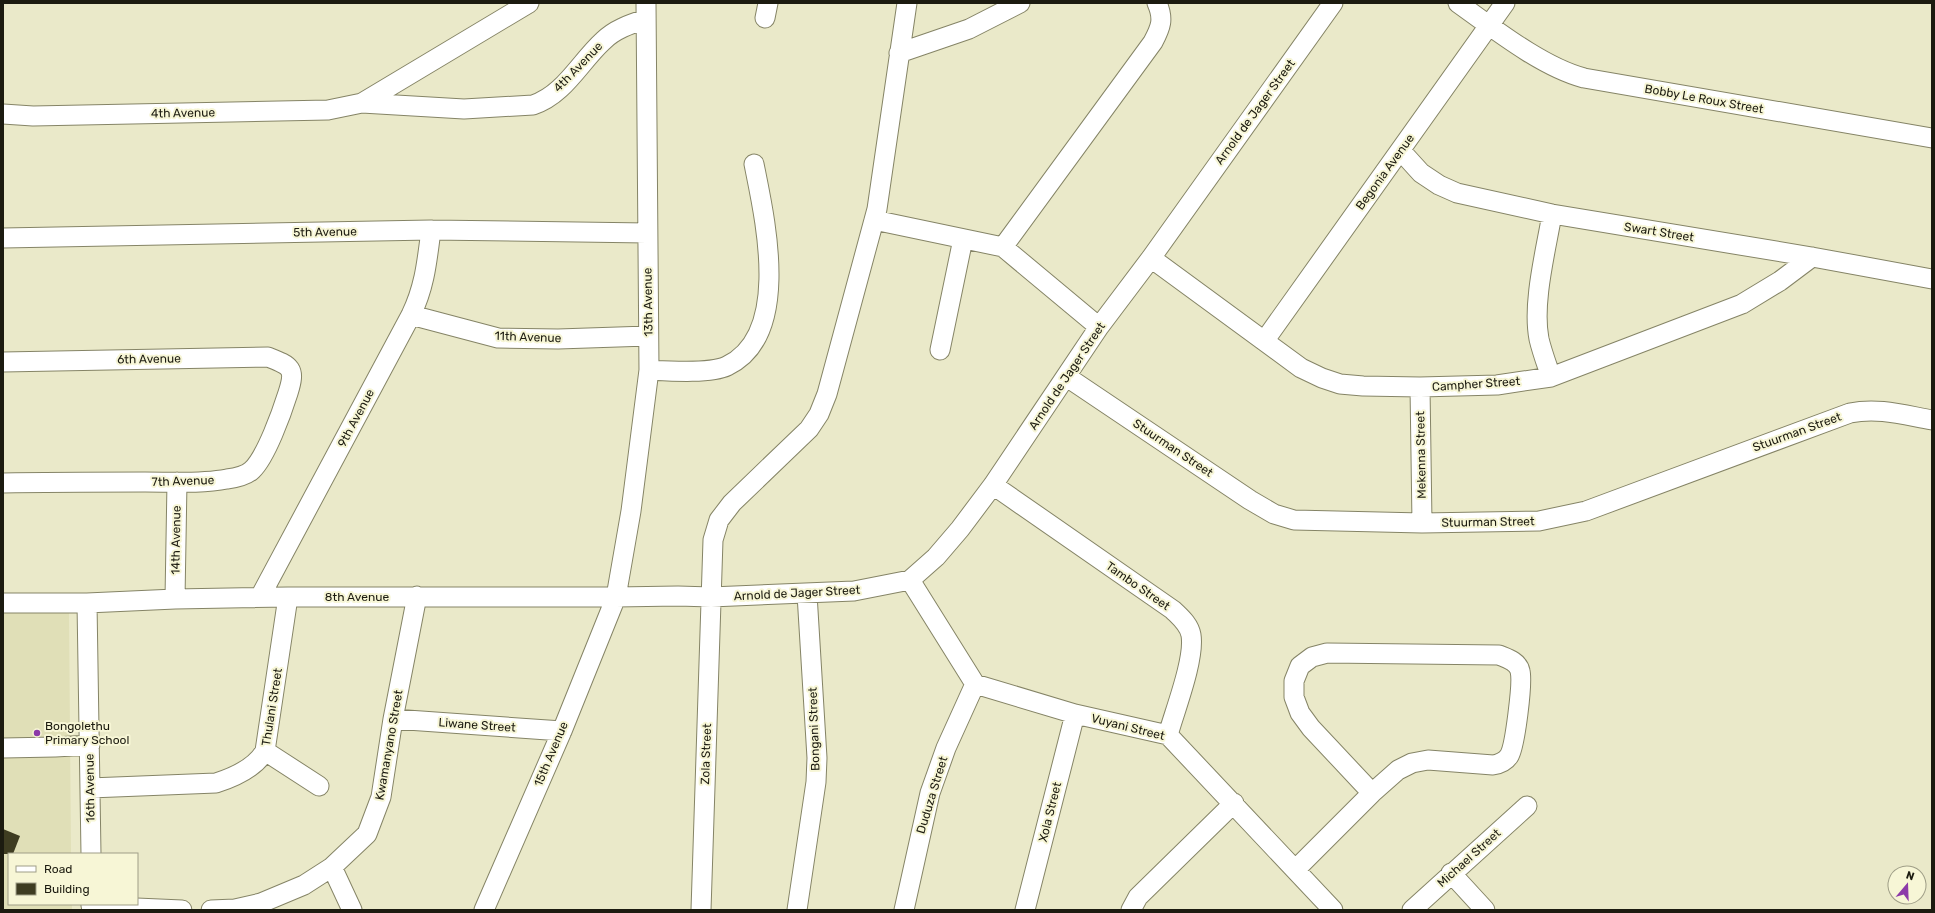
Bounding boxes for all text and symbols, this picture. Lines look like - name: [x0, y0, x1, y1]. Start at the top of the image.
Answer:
- street label: 4th Avenue: [551, 39, 605, 95]
- street label: Arnold de Jager Street: [1212, 56, 1298, 167]
- street label: Bobby Le Roux Street: [1643, 82, 1765, 116]
- street label: 4th Avenue: [151, 105, 215, 121]
- street label: Begonia Avenue: [1353, 131, 1417, 213]
- street label: Swart Street: [1623, 220, 1695, 244]
- street label: 5th Avenue: [293, 224, 357, 240]
- street label: 13th Avenue: [640, 267, 656, 337]
- street label: Arnold de Jager Street: [1026, 319, 1108, 432]
- street label: 11th Avenue: [494, 329, 562, 345]
- street label: 6th Avenue: [117, 351, 181, 367]
- street label: Campher Street: [1431, 374, 1521, 394]
- street label: 9th Avenue: [335, 386, 377, 449]
- street label: Stuurman Street: [1751, 409, 1844, 455]
- street label: Mekenna Street: [1413, 411, 1429, 499]
- street label: Stuurman Street: [1130, 416, 1216, 480]
- street label: 7th Avenue: [151, 473, 215, 489]
- street label: 14th Avenue: [168, 505, 184, 575]
- street label: Stuurman Street: [1441, 514, 1535, 530]
- street label: Tambo Street: [1103, 559, 1173, 613]
- street label: Arnold de Jager Street: [733, 583, 861, 603]
- street label: 8th Avenue: [325, 590, 389, 604]
- street label: Thulani Street: [259, 667, 285, 747]
- street label: Bongani Street: [806, 687, 822, 771]
- street label: Kwamanyano Street: [372, 688, 406, 801]
- street label: Vuyani Street: [1090, 711, 1167, 743]
- street label: Liwane Street: [438, 715, 516, 735]
- place label: Bongolethu Primary School: [45, 719, 129, 747]
- street label: 15th Avenue: [531, 719, 571, 788]
- street label: Zola Street: [698, 723, 714, 785]
- marker: Bongolethu Primary School: [32, 728, 42, 738]
- street label: 16th Avenue: [82, 753, 98, 823]
- street label: Duduza Street: [914, 754, 951, 835]
- street label: Xola Street: [1036, 780, 1064, 843]
- street label: Michael Street: [1434, 826, 1504, 890]
- legend: [8, 853, 138, 905]
- text: Road: [44, 862, 72, 876]
- north arrow: [1887, 865, 1927, 905]
- text: N: [1904, 869, 1916, 883]
- text: Building: [44, 882, 90, 896]

